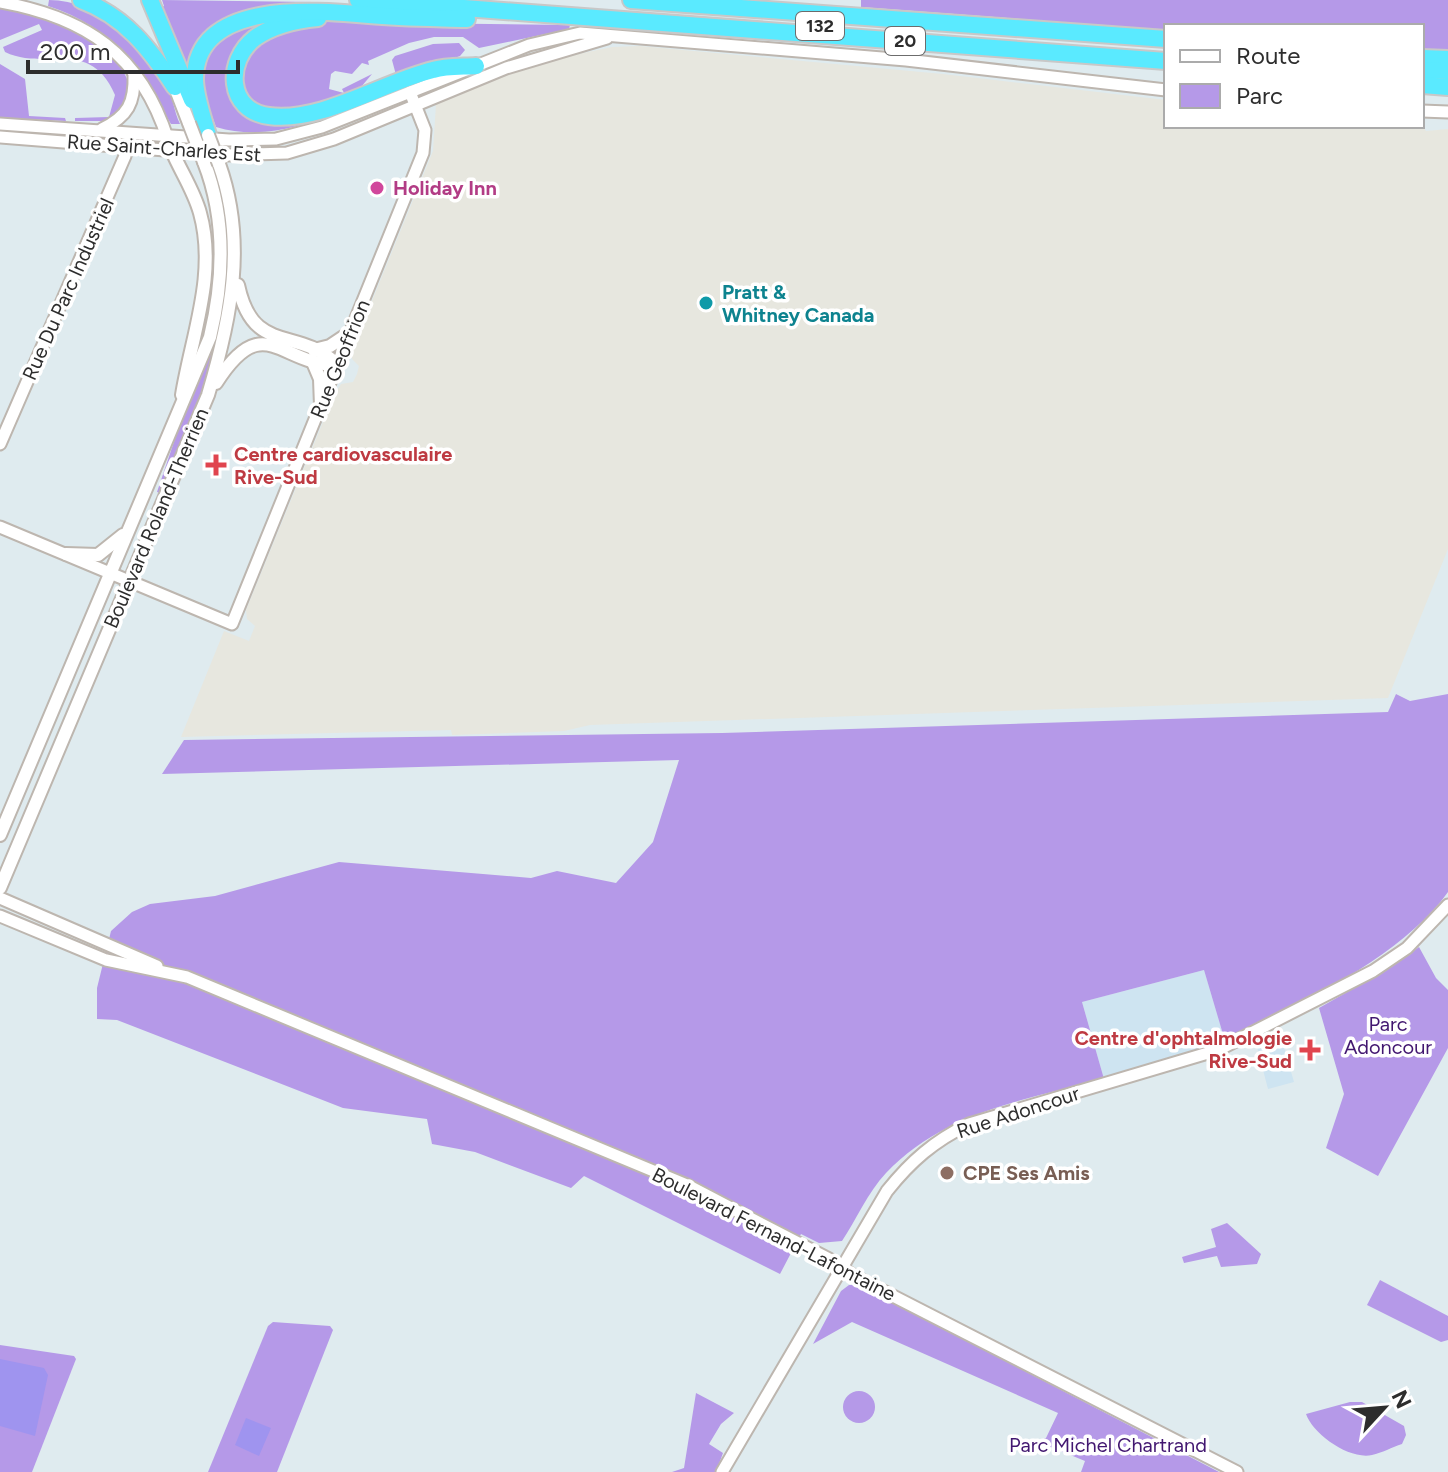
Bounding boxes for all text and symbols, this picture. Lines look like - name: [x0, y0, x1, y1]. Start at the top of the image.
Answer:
- road number: 132: [796, 12, 844, 40]
- scale bar: [28, 24, 238, 74]
- legend: [1164, 24, 1424, 128]
- road number: 20: [885, 27, 925, 55]
- text: 200 m: [40, 37, 111, 66]
- text: Route: [1236, 41, 1300, 70]
- text: Parc: [1236, 81, 1283, 110]
- street label: Rue Saint-Charles Est: [66, 129, 262, 167]
- place label: Holiday Inn: [393, 176, 497, 200]
- marker: Holiday Inn: [368, 179, 386, 197]
- street label: Rue Du Parc Industriel: [17, 194, 119, 384]
- place label: Pratt & Whitney Canada: [722, 280, 874, 327]
- marker: Pratt & Whitney Canada: [697, 294, 715, 312]
- street label: Rue Geoffrion: [305, 296, 375, 422]
- street label: Boulevard Roland-Therrien: [99, 404, 213, 632]
- place label: Centre cardiovasculaire Rive-Sud: [234, 442, 452, 489]
- marker: Centre cardiovasculaire Rive-Sud: [205, 454, 227, 476]
- park label: Parc Adoncour: [1344, 1012, 1432, 1059]
- place label: Centre d'ophtalmologie Rive-Sud: [1074, 1026, 1292, 1073]
- marker: Centre d'ophtalmologie Rive-Sud: [1299, 1039, 1321, 1061]
- street label: Rue Adoncour: [954, 1081, 1083, 1143]
- place label: CPE Ses Amis: [963, 1161, 1090, 1185]
- street label: Boulevard Fernand-Lafontaine: [648, 1162, 900, 1306]
- marker: CPE Ses Amis: [938, 1164, 956, 1182]
- north arrow: [1344, 1368, 1424, 1448]
- text: N: [1386, 1386, 1417, 1413]
- park label: Parc Michel Chartrand: [1009, 1433, 1207, 1457]

